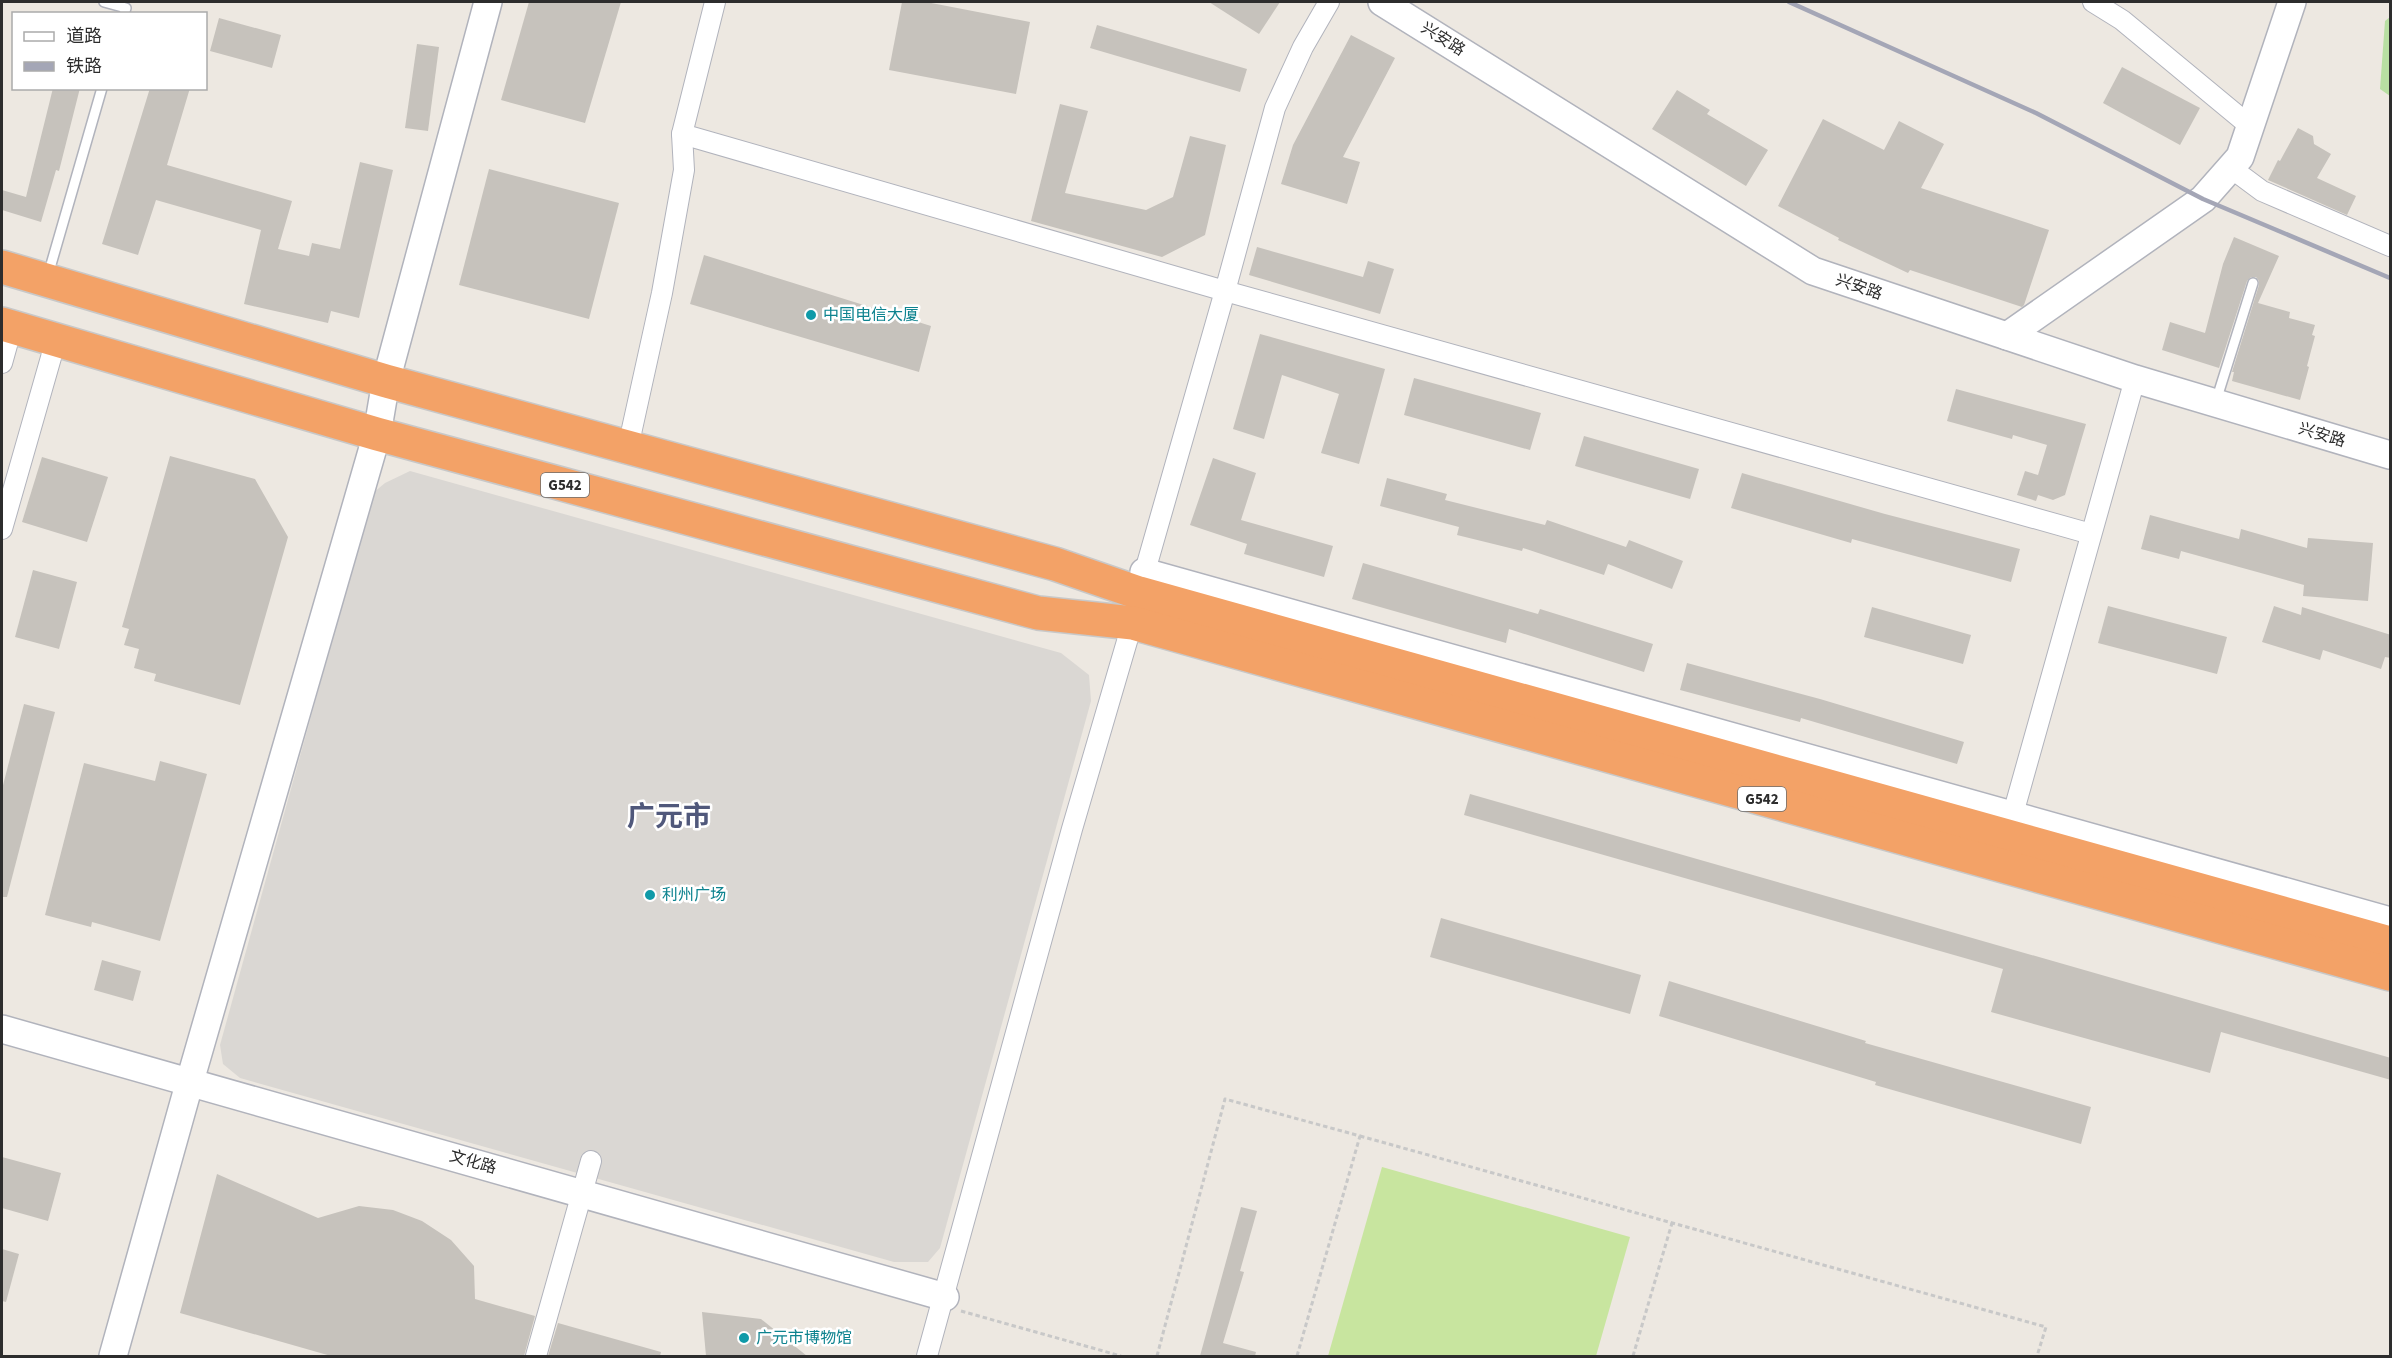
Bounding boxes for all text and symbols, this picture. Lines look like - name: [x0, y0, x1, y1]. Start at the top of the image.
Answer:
- legend: [12, 12, 207, 90]
- street label: 兴安路: [1417, 17, 1469, 61]
- text: 道路: [66, 24, 102, 49]
- text: 铁路: [66, 54, 102, 79]
- street label: 兴安路: [1833, 269, 1885, 305]
- place label: 中国电信大厦: [823, 304, 919, 326]
- marker: 中国电信大厦: [804, 308, 818, 322]
- street label: 兴安路: [2296, 417, 2348, 453]
- road number: G542: [541, 473, 589, 497]
- road number: G542: [1738, 787, 1786, 811]
- district label: 广元市: [627, 797, 711, 837]
- place label: 利州广场: [662, 884, 726, 906]
- marker: 利州广场: [643, 888, 657, 902]
- street label: 文化路: [447, 1145, 499, 1179]
- place label: 广元市博物馆: [756, 1327, 852, 1349]
- marker: 广元市博物馆: [737, 1331, 751, 1345]

